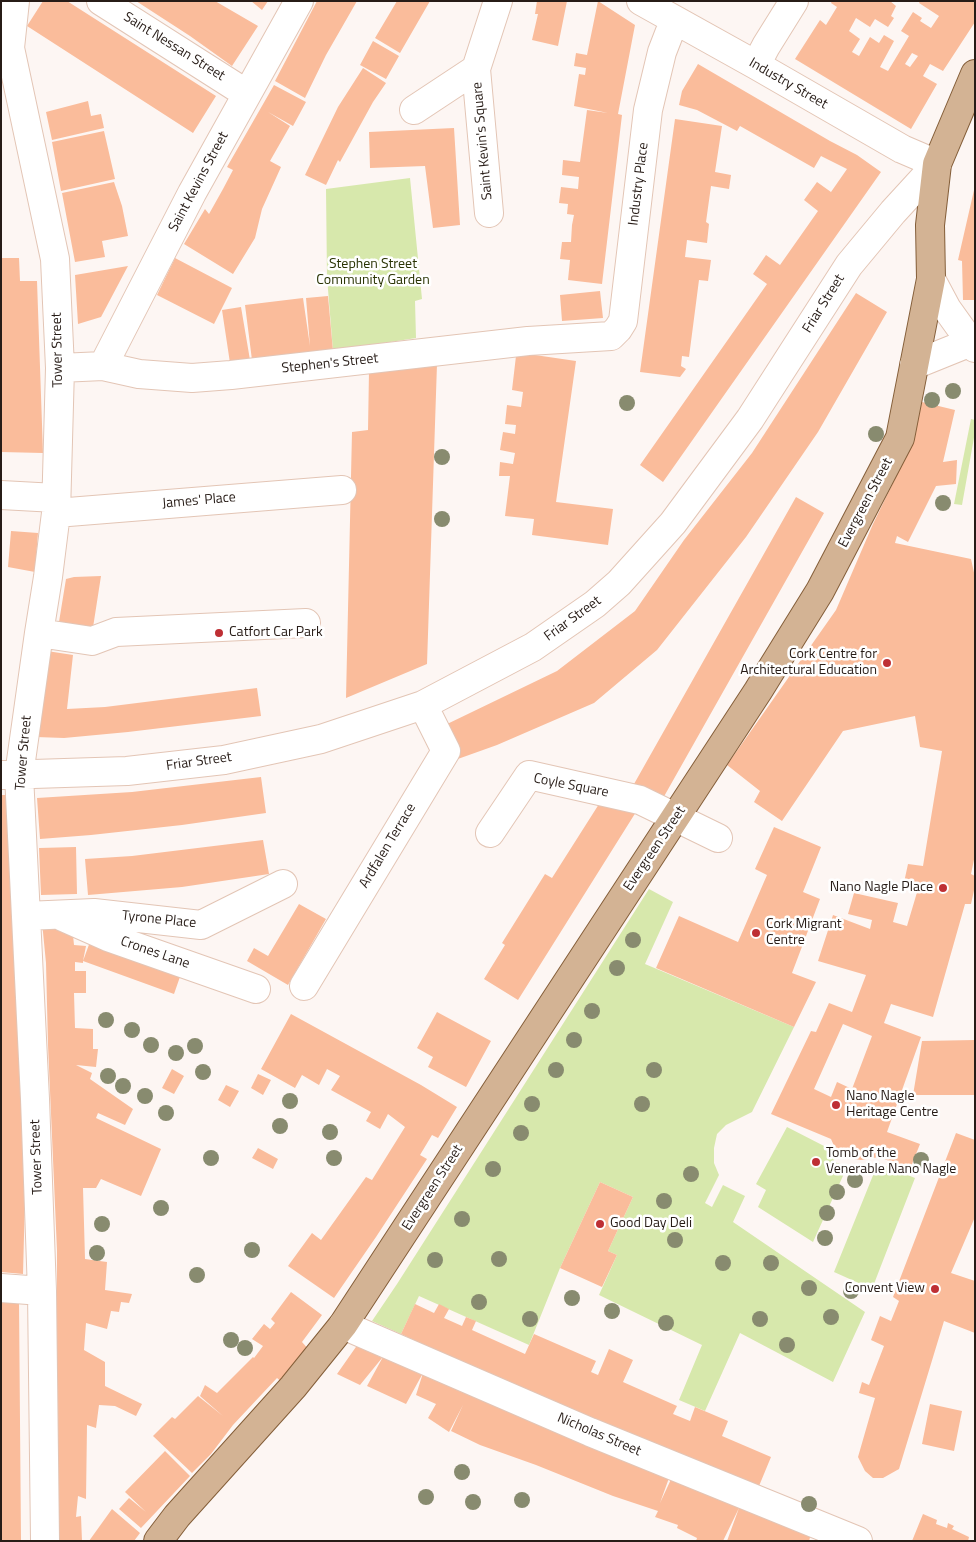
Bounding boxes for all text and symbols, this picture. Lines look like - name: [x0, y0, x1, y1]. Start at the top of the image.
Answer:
- street label: Saint Nessan Street: [120, 9, 228, 85]
- street label: Industry Street: [746, 55, 830, 113]
- street label: Saint Kevin's Square: [469, 81, 497, 201]
- street label: Saint Kevins Street: [166, 129, 232, 235]
- street label: Industry Place: [626, 142, 652, 226]
- park label: Stephen Street Community Garden: [316, 257, 430, 290]
- street label: Friar Street: [799, 272, 849, 336]
- street label: Tower Street: [49, 312, 67, 388]
- street label: Stephen's Street: [281, 351, 379, 377]
- street label: Evergreen Street: [835, 455, 897, 551]
- street label: James' Place: [161, 489, 237, 513]
- street label: Friar Street: [541, 593, 605, 645]
- place label: Catfort Car Park: [229, 625, 323, 641]
- marker: Catfort Car Park: [213, 627, 225, 639]
- place label: Cork Centre for Architectural Education: [740, 647, 877, 680]
- marker: Cork Centre for Architectural Education: [881, 657, 893, 669]
- street label: Tower Street: [12, 715, 36, 791]
- street label: Friar Street: [165, 749, 233, 775]
- street label: Coyle Square: [532, 770, 610, 802]
- street label: Ardfalen Terrace: [356, 801, 420, 891]
- street label: Evergreen Street: [620, 803, 690, 895]
- place label: Nano Nagle Place: [830, 880, 933, 896]
- marker: Nano Nagle Place: [937, 882, 949, 894]
- street label: Tyrone Place: [121, 908, 197, 932]
- place label: Cork Migrant Centre: [766, 917, 842, 950]
- marker: Cork Migrant Centre: [750, 927, 762, 939]
- street label: Crones Lane: [118, 933, 192, 973]
- place label: Nano Nagle Heritage Centre: [846, 1089, 938, 1122]
- marker: Nano Nagle Heritage Centre: [830, 1099, 842, 1111]
- street label: Tower Street: [27, 1119, 47, 1195]
- street label: Evergreen Street: [399, 1142, 467, 1234]
- place label: Tomb of the Venerable Nano Nagle: [826, 1146, 956, 1178]
- marker: Tomb of the Venerable Nano Nagle: [810, 1156, 822, 1168]
- place label: Good Day Deli: [610, 1216, 692, 1232]
- marker: Good Day Deli: [594, 1218, 606, 1230]
- place label: Convent View: [845, 1281, 925, 1297]
- marker: Convent View: [929, 1283, 941, 1295]
- street label: Nicholas Street: [555, 1410, 643, 1460]

